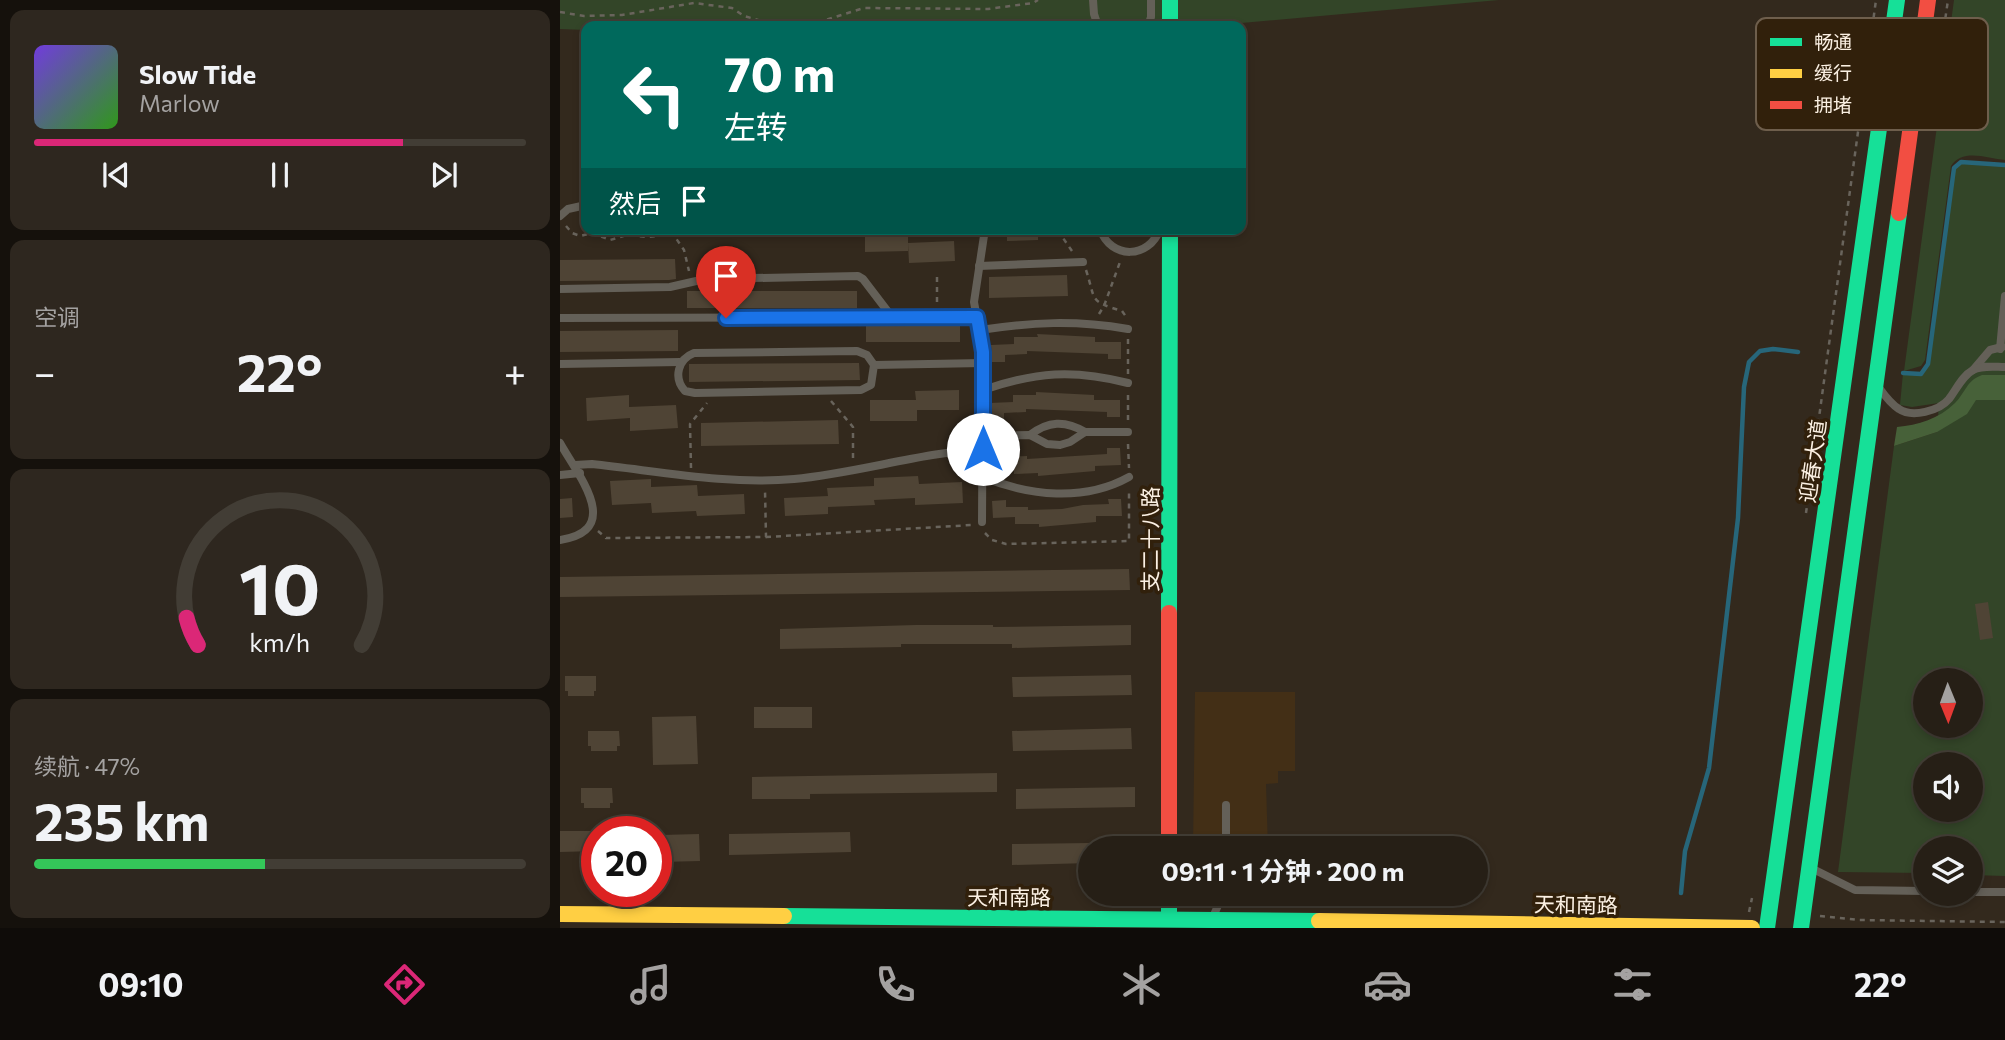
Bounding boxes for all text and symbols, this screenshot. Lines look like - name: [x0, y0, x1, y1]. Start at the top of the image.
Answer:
- legend: [1756, 18, 1988, 130]
- text: 畅通: [1814, 30, 1852, 53]
- text: 70 m: [724, 42, 835, 102]
- icon: left: [609, 49, 700, 140]
- text: Slow Tide: [139, 58, 256, 89]
- text: 缓行: [1814, 61, 1852, 84]
- text: Marlow: [139, 89, 220, 117]
- text: 拥堵: [1814, 93, 1852, 116]
- text: 左转: [724, 106, 788, 146]
- icon: previous: [97, 156, 135, 194]
- icon: pause: [261, 156, 299, 194]
- icon: next: [425, 156, 463, 194]
- icon: arrive: [675, 182, 713, 220]
- text: 然后: [609, 187, 661, 218]
- pin: [696, 246, 756, 318]
- icon: arrive: [707, 257, 745, 295]
- text: 空调: [34, 303, 80, 331]
- text: 22°: [237, 339, 322, 403]
- text: −: [34, 348, 56, 395]
- text: +: [504, 348, 526, 395]
- position arrow: [946, 412, 1020, 486]
- street label: 迎春大道: [1794, 418, 1830, 504]
- street label: 支二十八路: [1137, 487, 1162, 592]
- text: 10: [239, 541, 321, 630]
- text: km/h: [250, 627, 310, 657]
- north arrow: [1913, 668, 1983, 738]
- map controls: [1913, 668, 1983, 906]
- text: 续航 · 47%: [34, 752, 140, 780]
- button: sound: [1913, 752, 1983, 822]
- text: 235 km: [34, 788, 209, 852]
- speed limit sign: 20: [581, 816, 672, 907]
- button: layers: [1913, 836, 1983, 906]
- text: 09:11 · 1 分钟 · 200 m: [1162, 855, 1404, 886]
- street label: 天和南路: [967, 884, 1051, 909]
- street label: 天和南路: [1534, 891, 1618, 917]
- icon: directions: [380, 960, 429, 1009]
- icon: music: [626, 960, 675, 1009]
- icon: phone: [871, 960, 920, 1009]
- icon: climate: [1117, 960, 1166, 1009]
- icon: car: [1363, 960, 1412, 1009]
- icon: filters: [1608, 960, 1657, 1009]
- text: 09:10: [98, 964, 184, 1004]
- text: 22°: [1854, 964, 1907, 1004]

